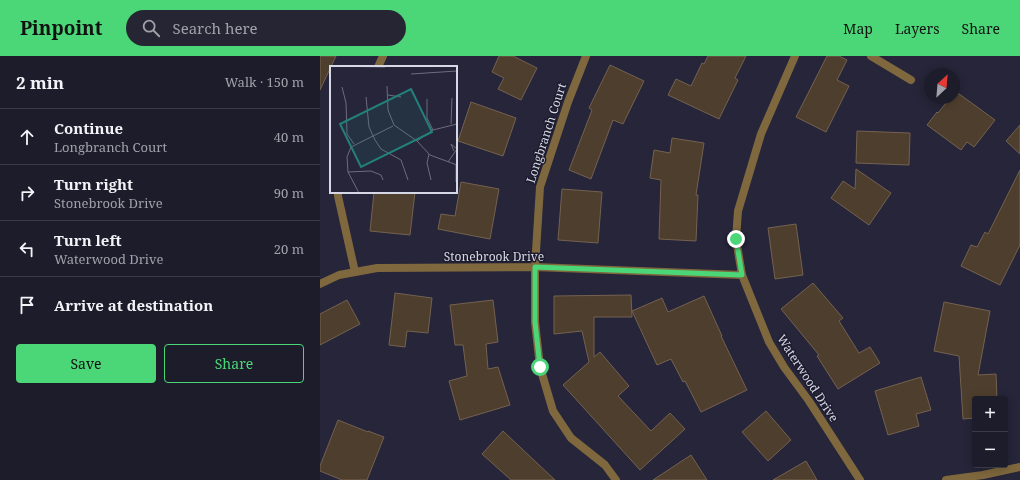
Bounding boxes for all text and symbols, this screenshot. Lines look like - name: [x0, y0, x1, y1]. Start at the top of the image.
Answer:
- search box: [126, 10, 406, 46]
- text: Pinpoint: [20, 15, 102, 41]
- icon: search: [140, 17, 162, 39]
- text: Search here: [172, 18, 258, 38]
- text: Map: [843, 19, 873, 38]
- text: Layers: [895, 19, 940, 38]
- text: Share: [962, 19, 1000, 38]
- inset map: [330, 66, 457, 193]
- north arrow: [924, 68, 960, 104]
- text: 2 min: [16, 71, 64, 94]
- text: Walk · 150 m: [225, 73, 304, 91]
- street label: Longbranch Court: [522, 81, 570, 185]
- text: Continue: [54, 118, 123, 138]
- icon: ahead: [16, 126, 38, 148]
- text: 40 m: [274, 128, 304, 146]
- text: Longbranch Court: [54, 138, 167, 156]
- text: Turn right: [54, 174, 133, 194]
- icon: right: [16, 182, 38, 204]
- text: 90 m: [274, 184, 304, 202]
- text: Stonebrook Drive: [54, 194, 163, 212]
- text: Turn left: [54, 230, 122, 250]
- route end: [727, 230, 745, 248]
- icon: left: [16, 238, 38, 260]
- text: 20 m: [274, 240, 304, 258]
- street label: Stonebrook Drive: [444, 248, 544, 265]
- text: Waterwood Drive: [54, 250, 163, 268]
- icon: arrive: [16, 294, 38, 316]
- text: Arrive at destination: [54, 295, 213, 315]
- street label: Waterwood Drive: [773, 331, 843, 425]
- button: Save: [16, 344, 156, 383]
- button: Share: [164, 344, 304, 383]
- route start: [531, 358, 549, 376]
- map controls: [972, 396, 1008, 468]
- button: +: [972, 396, 1008, 432]
- button: −: [972, 432, 1008, 468]

